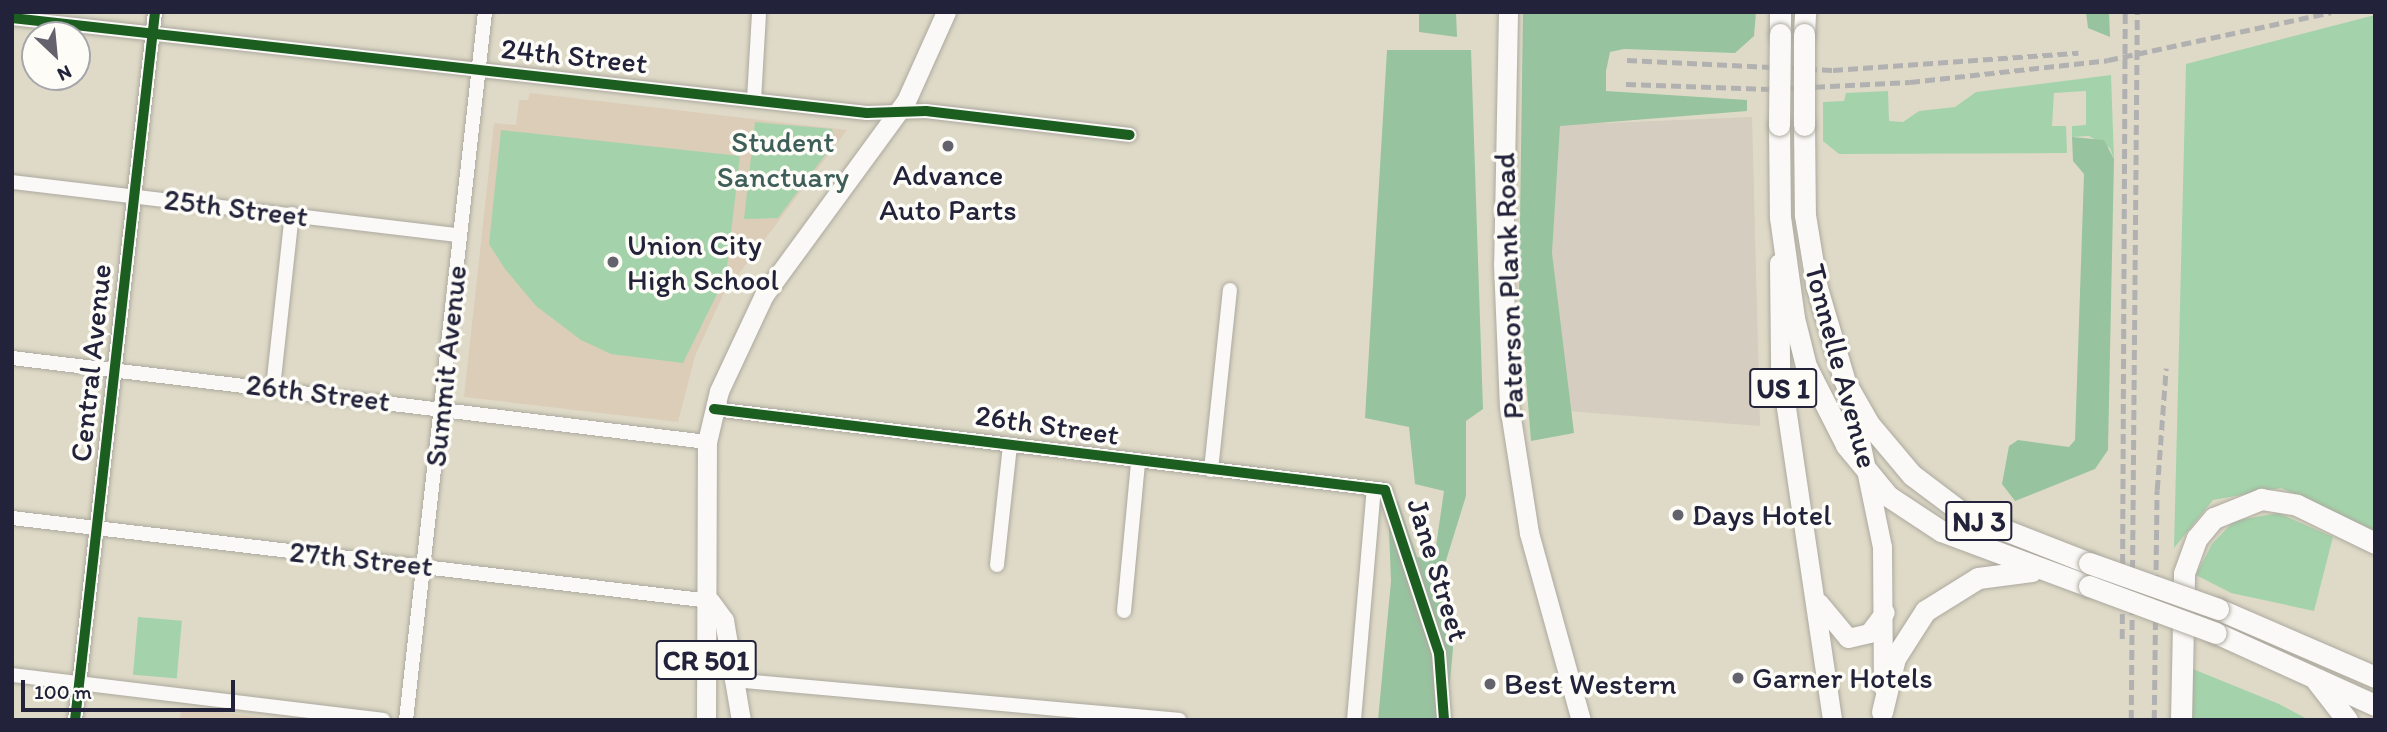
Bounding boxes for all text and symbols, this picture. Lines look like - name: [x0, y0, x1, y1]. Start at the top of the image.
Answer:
- north arrow: [21, 21, 91, 91]
- street label: 24th Street: [499, 30, 649, 82]
- text: N: [54, 60, 75, 87]
- park label: Student Sanctuary: [717, 124, 849, 194]
- marker: Advance Auto Parts: [940, 138, 956, 154]
- street label: Paterson Plank Road: [1486, 153, 1532, 419]
- place label: Advance Auto Parts: [879, 157, 1017, 228]
- street label: 25th Street: [162, 181, 310, 235]
- place label: Union City High School: [627, 227, 778, 298]
- marker: Union City High School: [605, 254, 621, 270]
- street label: Tonnelle Avenue: [1797, 261, 1885, 471]
- street label: Central Avenue: [63, 263, 119, 463]
- street label: Summit Avenue: [418, 263, 474, 469]
- road number: US 1: [1748, 364, 1818, 412]
- street label: 26th Street: [244, 366, 392, 420]
- street label: 26th Street: [973, 397, 1121, 453]
- street label: Jane Street: [1399, 495, 1477, 645]
- road number: NJ 3: [1944, 496, 2014, 546]
- place label: Days Hotel: [1692, 497, 1831, 533]
- marker: Days Hotel: [1670, 507, 1686, 523]
- street label: 27th Street: [288, 534, 434, 584]
- road number: CR 501: [655, 636, 757, 684]
- place label: Garner Hotels: [1752, 660, 1933, 696]
- scale bar: [24, 666, 238, 710]
- place label: Best Western: [1504, 666, 1676, 702]
- marker: Garner Hotels: [1730, 670, 1746, 686]
- marker: Best Western: [1482, 676, 1498, 692]
- text: 100 m: [34, 679, 92, 704]

